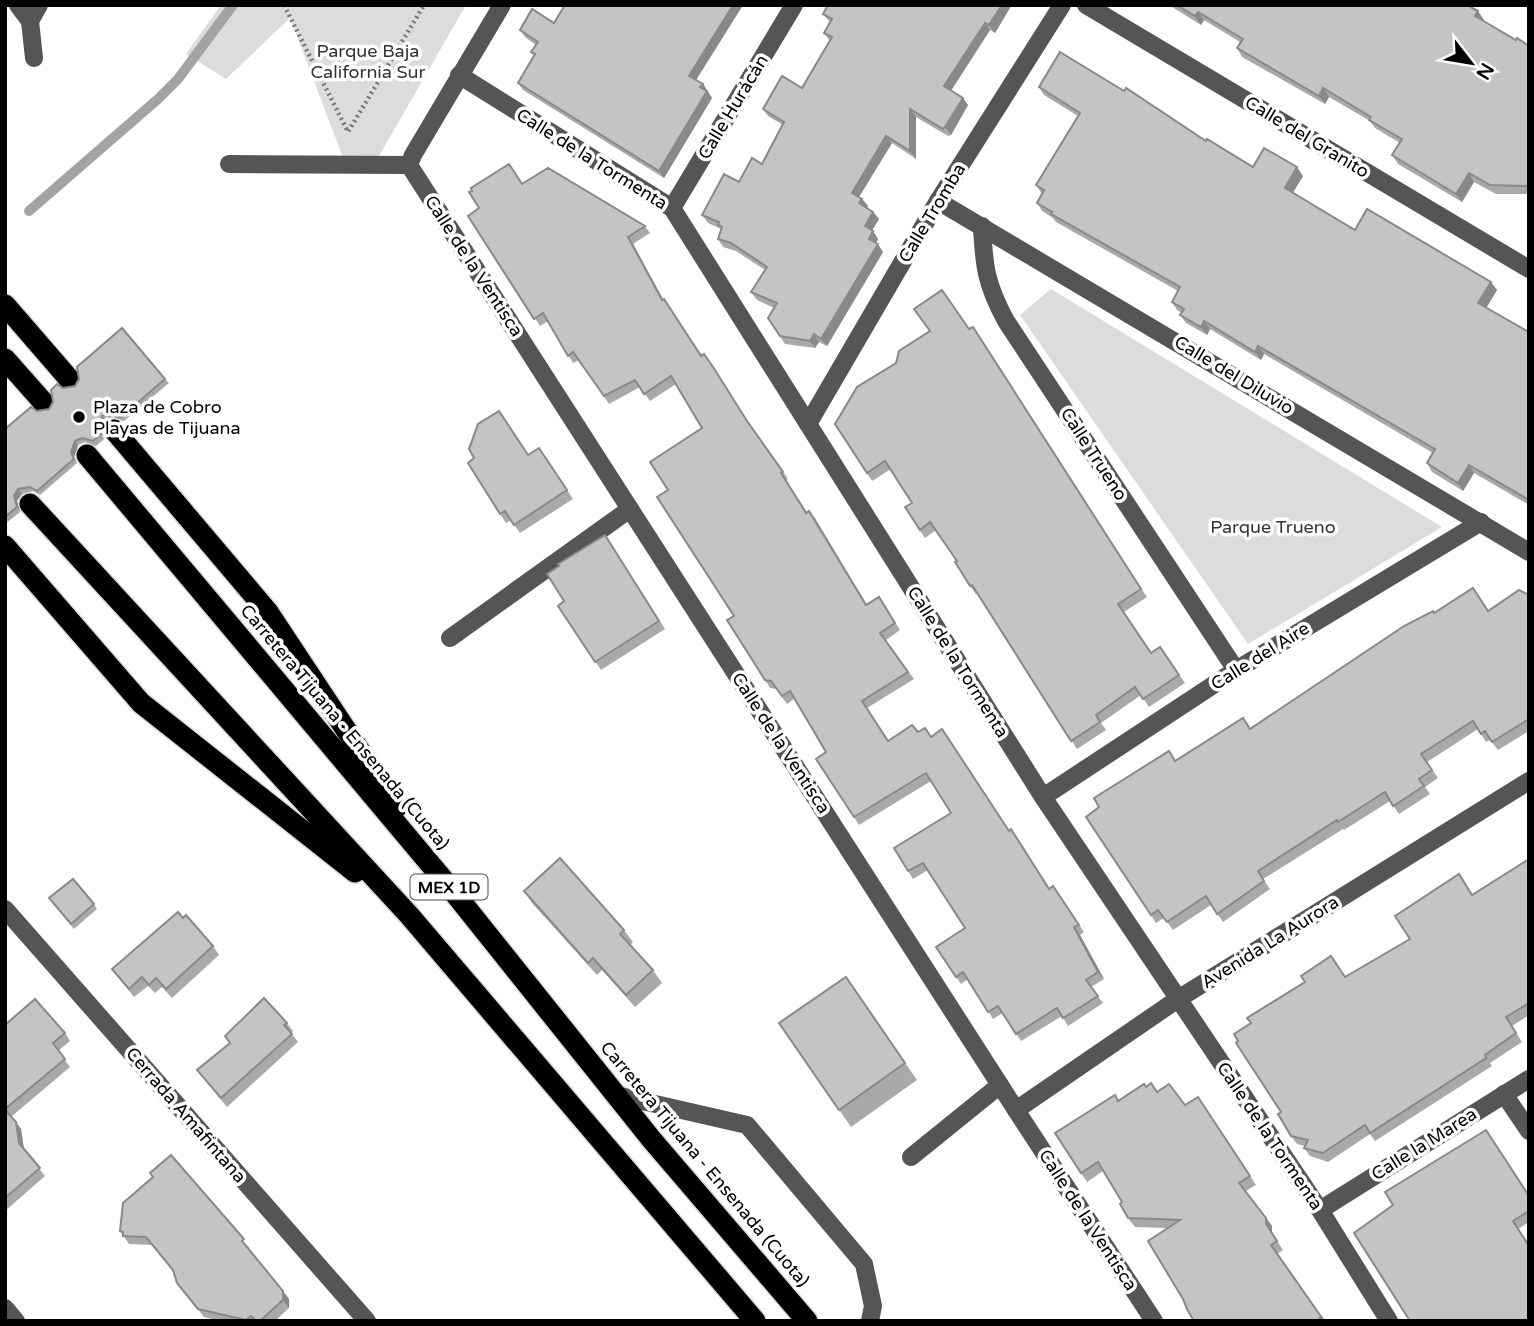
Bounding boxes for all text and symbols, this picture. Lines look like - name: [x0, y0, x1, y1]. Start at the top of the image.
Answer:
- north arrow: [1436, 28, 1506, 98]
- park label: Parque Baja California Sur: [311, 40, 426, 83]
- street label: Calle Hurácán: [693, 51, 773, 163]
- text: N: [1471, 59, 1498, 83]
- street label: Calle del Granito: [1241, 91, 1373, 183]
- street label: Calle de la Tormenta: [512, 104, 672, 214]
- street label: Calle Tromba: [894, 159, 970, 267]
- street label: Calle de la Ventisca: [420, 191, 528, 341]
- street label: Calle del Diluvio: [1170, 331, 1298, 419]
- place label: Plaza de Cobro Playas de Tijuana: [93, 396, 241, 439]
- street label: Calle Trueno: [1056, 403, 1132, 505]
- marker: Plaza de Cobro Playas de Tijuana: [71, 409, 87, 425]
- park label: Parque Trueno: [1210, 516, 1336, 538]
- street label: Calle de la Tormenta: [903, 582, 1013, 742]
- street label: Carretera Tijuana - Ensenada (Cuota): [236, 600, 454, 854]
- street label: Calle del Aire: [1207, 617, 1313, 695]
- street label: Calle de la Ventisca: [727, 668, 835, 818]
- road number: MEX 1D: [410, 874, 488, 900]
- street label: Avenida La Aurora: [1197, 891, 1343, 993]
- street label: Carretera Tijuana - Ensenada (Cuota): [596, 1037, 814, 1291]
- street label: Cerrada Amafintana: [121, 1043, 251, 1187]
- street label: Calle de la Tormenta: [1212, 1058, 1328, 1214]
- street label: Calle la Marea: [1367, 1103, 1481, 1185]
- street label: Calle de la Ventisca: [1034, 1145, 1142, 1295]

